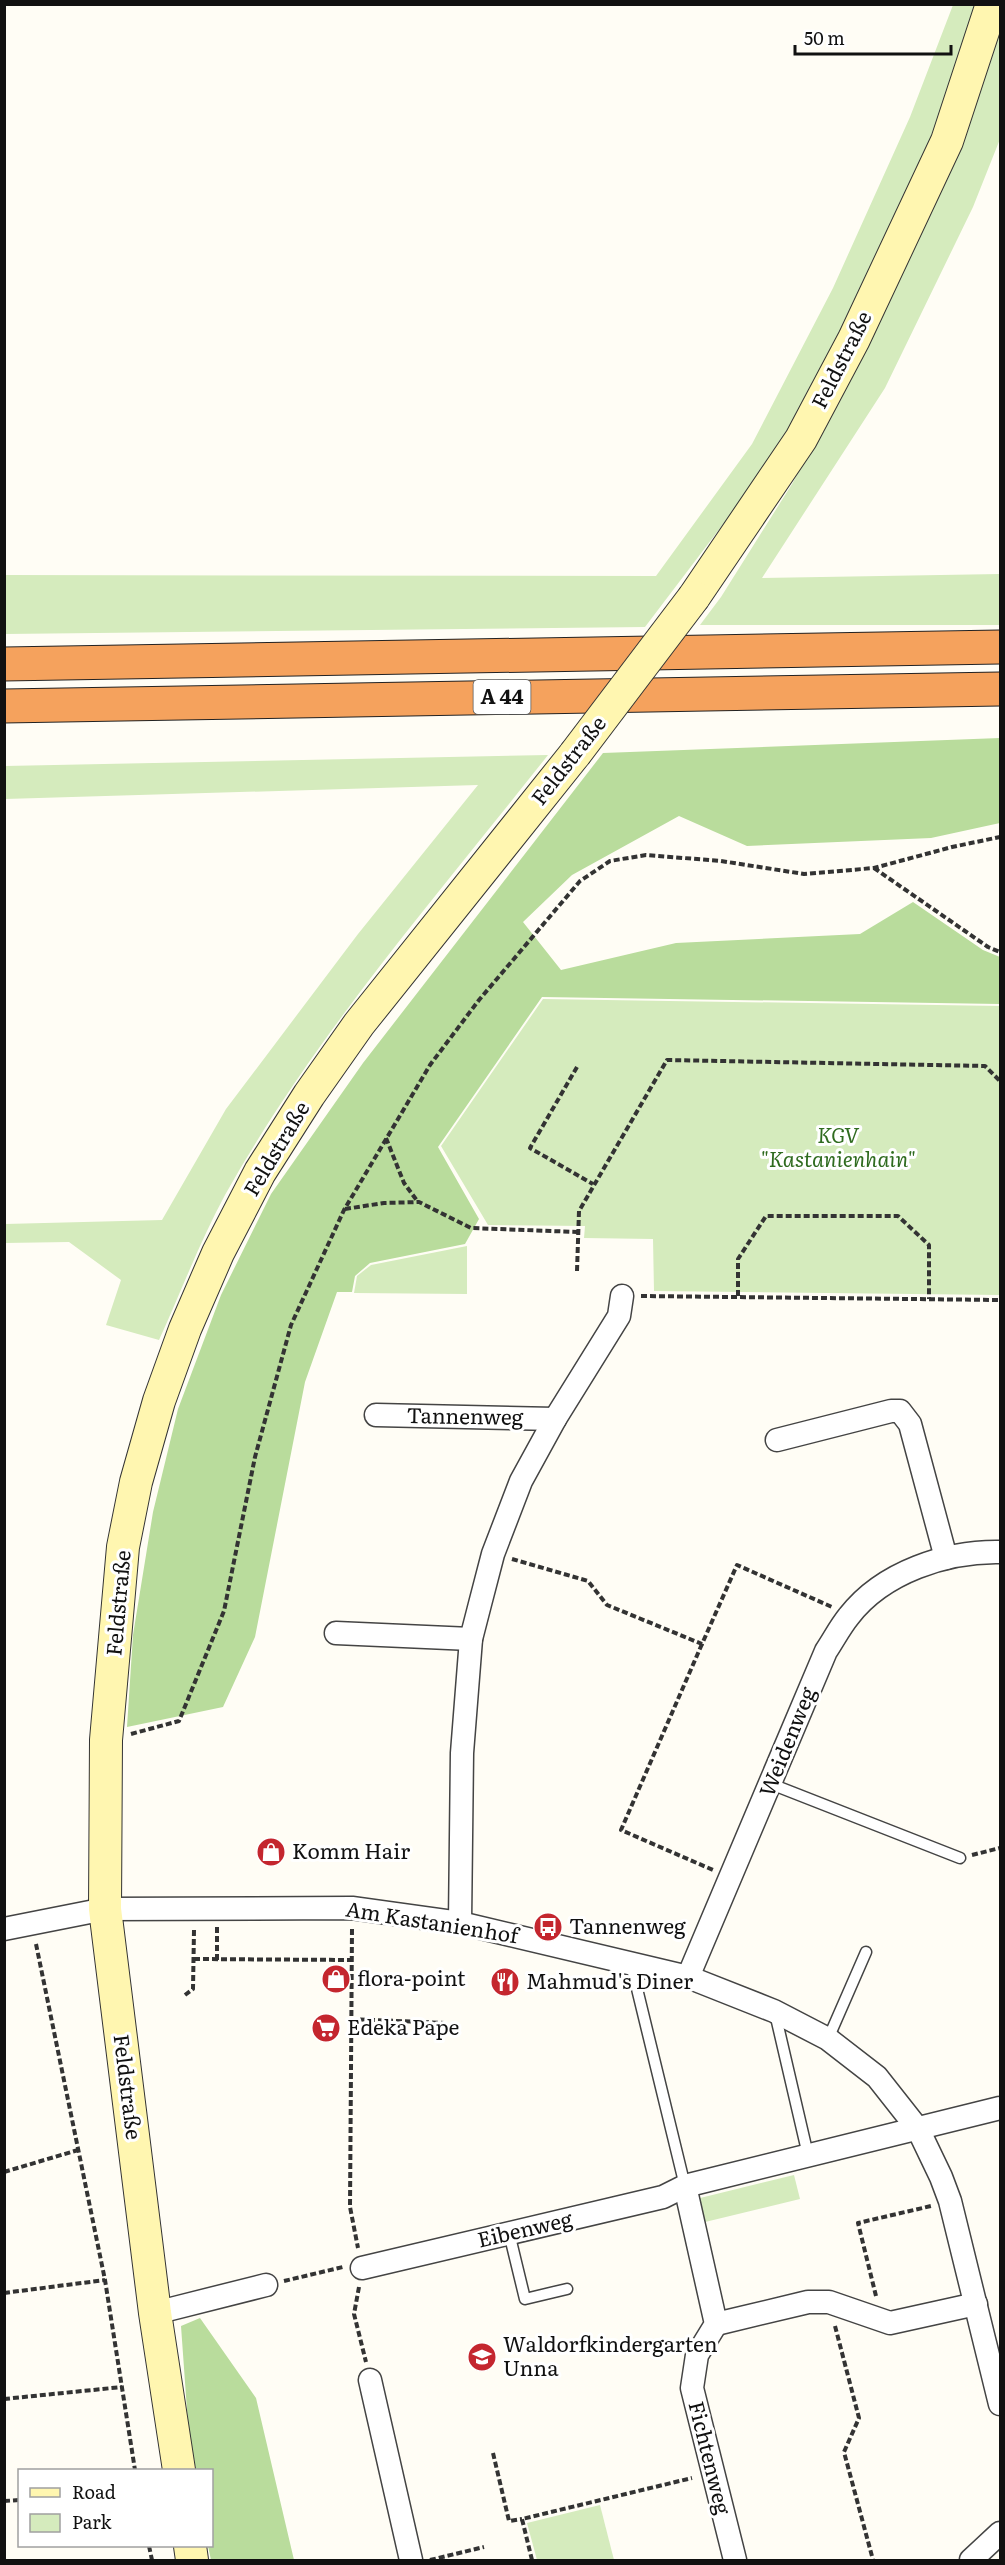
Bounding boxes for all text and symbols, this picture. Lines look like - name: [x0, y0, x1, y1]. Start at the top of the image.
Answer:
- scale bar: [795, 18, 951, 56]
- text: 50 m: [804, 24, 845, 51]
- street label: Feldstraße: [802, 305, 878, 413]
- road number: A 44: [474, 680, 530, 714]
- street label: Feldstraße: [522, 708, 612, 811]
- street label: Feldstraße: [234, 1094, 315, 1201]
- park label: KGV "Kastanienhain": [760, 1118, 916, 1173]
- street label: Tannenweg: [406, 1398, 524, 1431]
- street label: Feldstraße: [96, 1549, 137, 1657]
- street label: Weidenweg: [750, 1681, 822, 1801]
- place label: Komm Hair: [292, 1834, 410, 1865]
- shop icon: Komm Hair: [255, 1836, 287, 1868]
- street label: Am Kastanienhof: [344, 1892, 523, 1950]
- place label: Tannenweg: [569, 1909, 686, 1940]
- bus stop icon: Tannenweg: [532, 1911, 564, 1943]
- place label: flora-point: [357, 1961, 466, 1992]
- shop icon: flora-point: [320, 1963, 352, 1995]
- place label: Mahmud's Diner: [526, 1964, 693, 1995]
- restaurant icon: Mahmud's Diner: [489, 1966, 521, 1998]
- place label: Edeka Pape: [347, 2010, 460, 2041]
- supermarket icon: Edeka Pape: [310, 2012, 342, 2044]
- street label: Feldstraße: [108, 2032, 151, 2141]
- street label: Eibenweg: [474, 2202, 575, 2254]
- place label: Waldorfkindergarten Unna: [503, 2327, 718, 2382]
- school or university icon: Waldorfkindergarten Unna: [466, 2341, 498, 2373]
- street label: Fichtenweg: [682, 2397, 741, 2518]
- legend: [18, 2469, 213, 2547]
- text: Road: [72, 2478, 116, 2505]
- text: Park: [72, 2508, 113, 2535]

